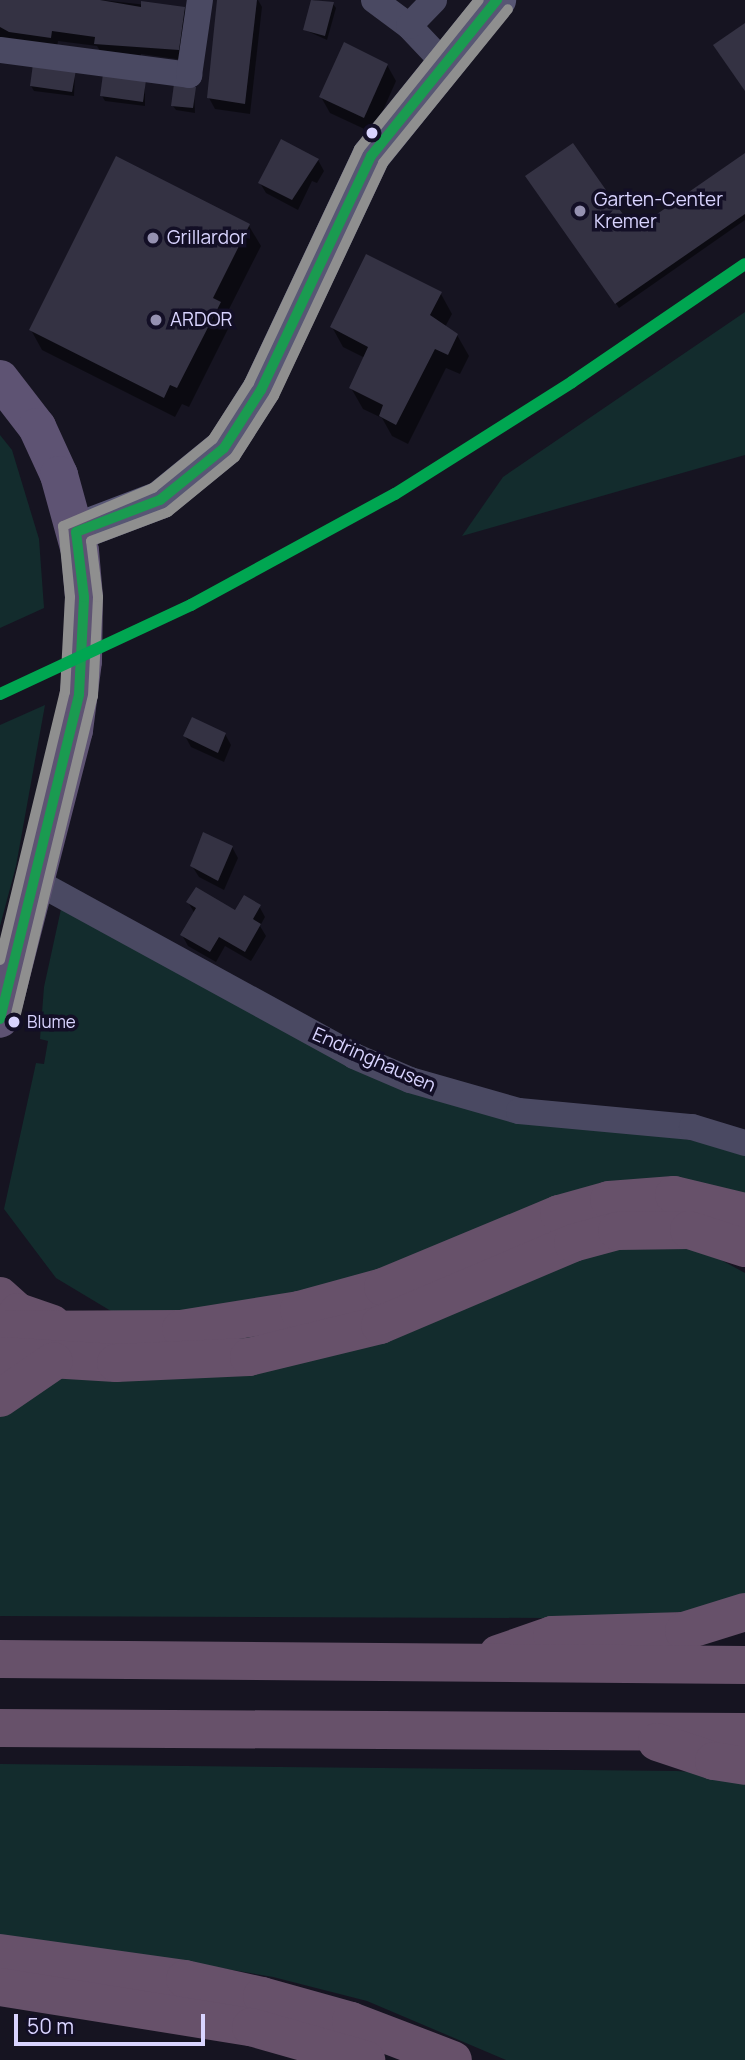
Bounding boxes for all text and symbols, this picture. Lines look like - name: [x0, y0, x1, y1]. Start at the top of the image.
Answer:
- unlabelled marker: [365, 126, 379, 140]
- place label: Garten-Center Kremer: [594, 189, 723, 233]
- marker: Garten-Center Kremer: [572, 203, 588, 219]
- place label: Grillardor: [167, 227, 247, 249]
- marker: Grillardor: [145, 230, 161, 246]
- place label: ARDOR: [170, 309, 233, 331]
- marker: ARDOR: [148, 312, 164, 328]
- place label: Blume: [27, 1012, 76, 1032]
- marker: Blume: [7, 1015, 21, 1029]
- street label: Endringhausen: [309, 1023, 439, 1097]
- scale bar: [18, 2000, 208, 2044]
- text: 50 m: [27, 2012, 74, 2040]

